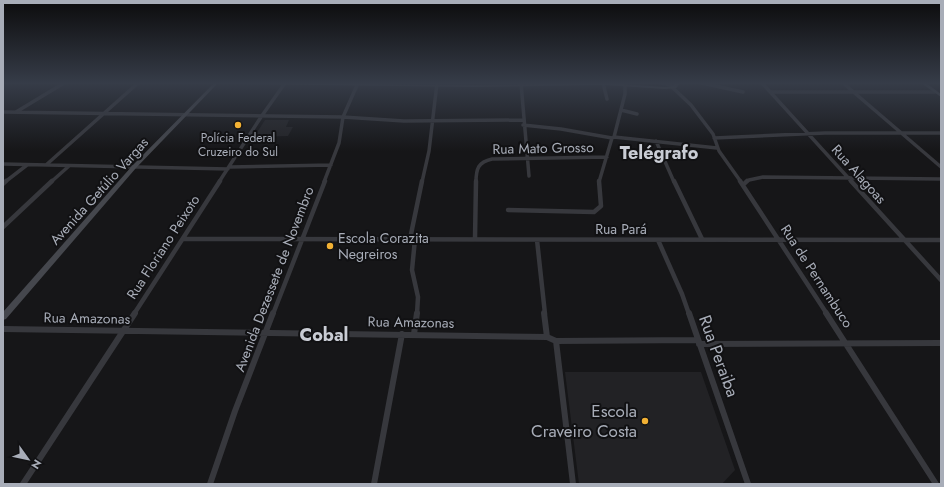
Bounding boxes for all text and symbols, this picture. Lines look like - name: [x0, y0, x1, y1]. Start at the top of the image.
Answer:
- marker: Polícia Federal Cruzeiro do Sul: [233, 120, 243, 130]
- place label: Polícia Federal Cruzeiro do Sul: [198, 129, 278, 161]
- street label: Avenida Getúlio Vargas: [45, 133, 153, 249]
- street label: Rua Mato Grosso: [492, 137, 594, 159]
- district label: Telégrafo: [620, 140, 699, 166]
- street label: Rua Alagoas: [827, 140, 891, 208]
- street label: Avenida Dezessete de Novembro: [229, 183, 319, 374]
- street label: Rua Floriano Peixoto: [122, 191, 204, 303]
- street label: Rua Pará: [595, 219, 647, 239]
- street label: Rua de Pernambuco: [776, 220, 858, 332]
- place label: Escola Corazita Negreiros: [338, 228, 429, 264]
- marker: Escola Corazita Negreiros: [325, 241, 335, 251]
- street label: Rua Amazonas: [44, 307, 131, 329]
- street label: Rua Amazonas: [368, 311, 455, 333]
- street label: Rua Peraiba: [693, 312, 745, 400]
- district label: Cobal: [300, 322, 348, 348]
- place label: Escola Craveiro Costa: [531, 399, 637, 443]
- marker: Escola Craveiro Costa: [640, 416, 650, 426]
- north arrow: [8, 439, 48, 479]
- text: N: [27, 456, 45, 472]

